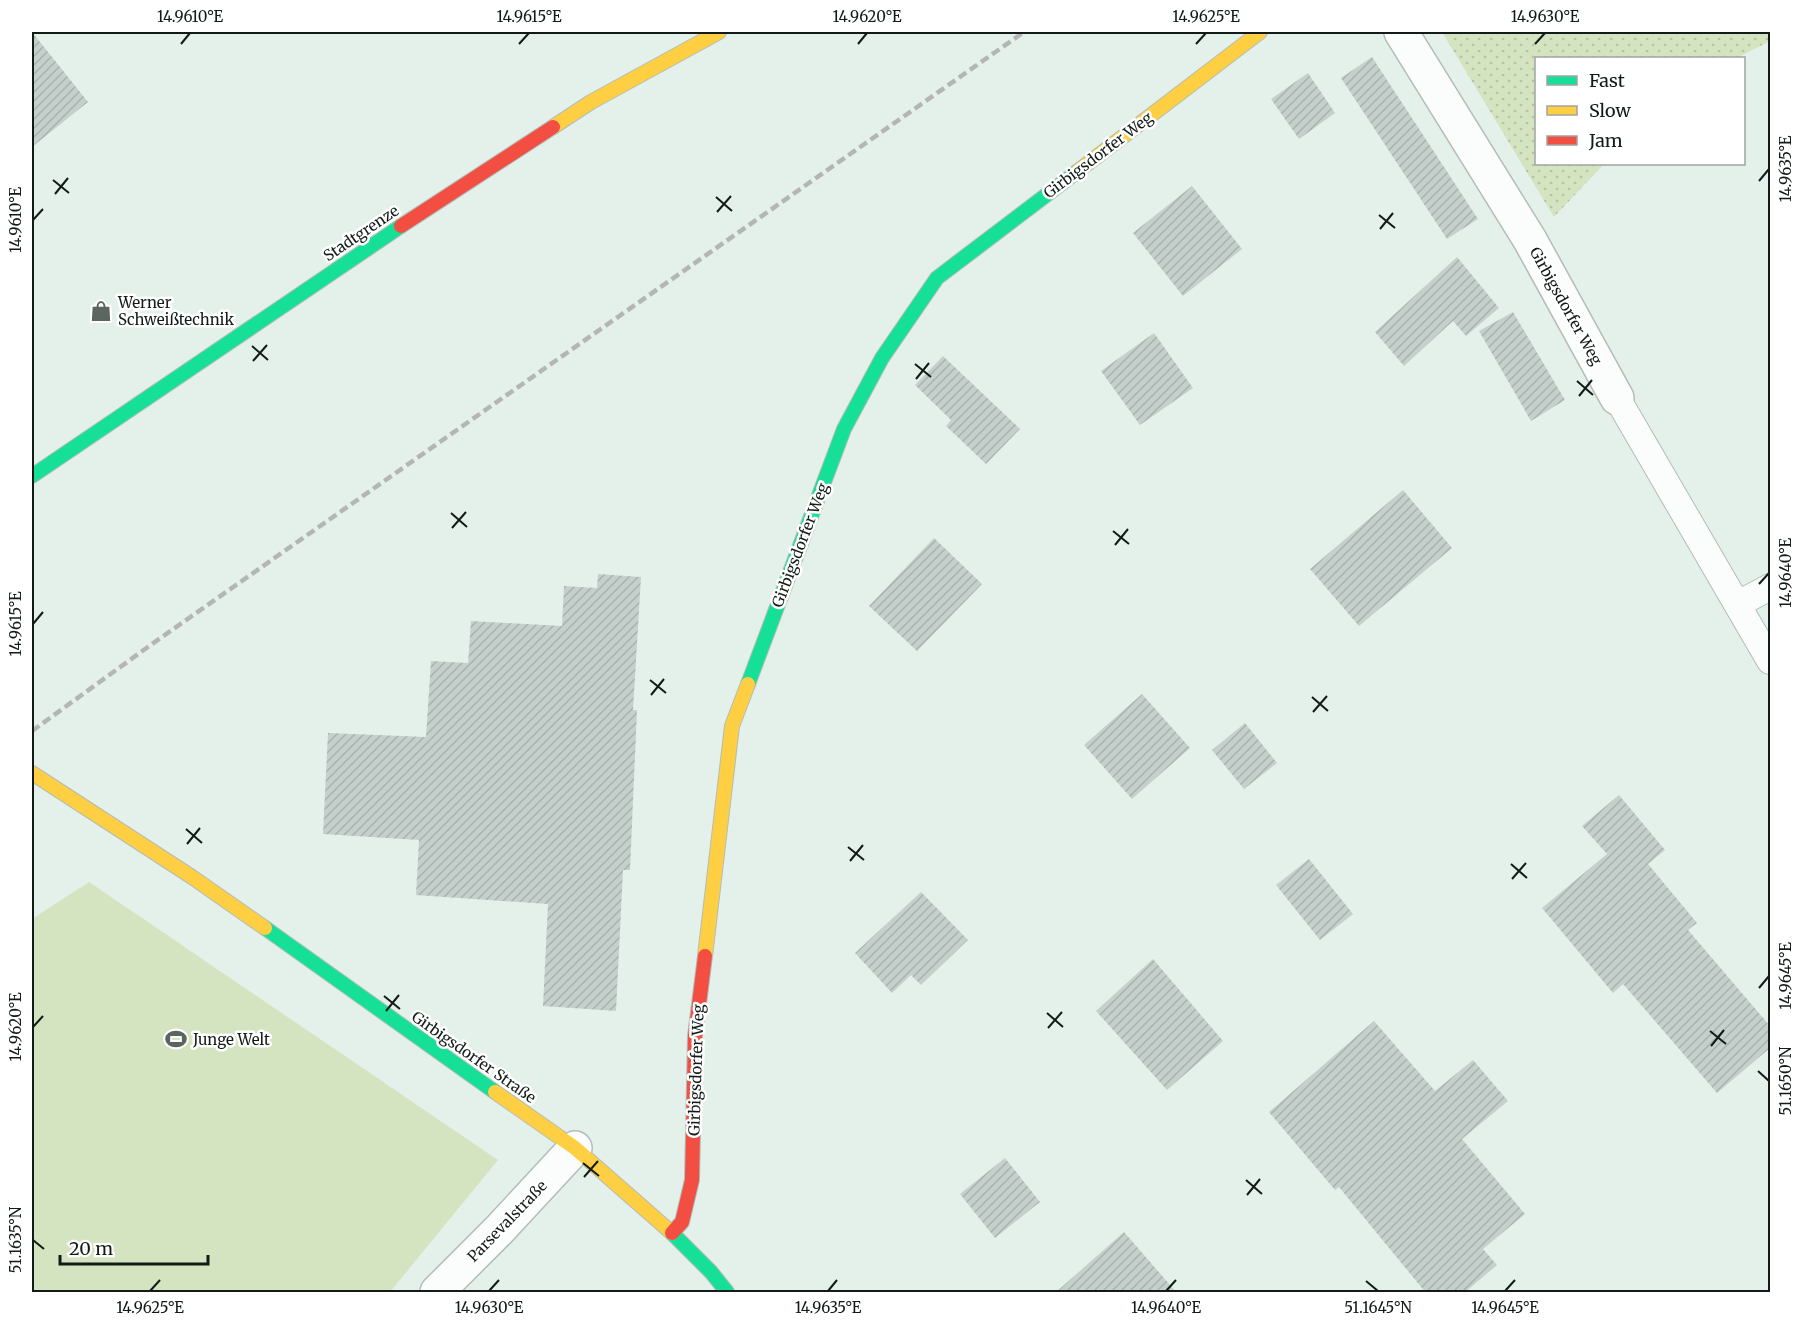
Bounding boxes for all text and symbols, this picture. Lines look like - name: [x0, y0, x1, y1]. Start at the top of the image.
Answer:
- text: 14.9610°E: [157, 7, 224, 26]
- text: 14.9615°E: [496, 7, 562, 26]
- text: 14.9620°E: [833, 7, 902, 26]
- text: 14.9625°E: [1172, 7, 1240, 26]
- text: 14.9630°E: [1511, 7, 1580, 26]
- legend: [1535, 57, 1745, 165]
- text: Fast: [1589, 69, 1625, 92]
- text: Slow: [1589, 99, 1632, 122]
- street label: Girbigsdorfer Weg: [1040, 108, 1156, 202]
- text: Jam: [1588, 129, 1623, 152]
- text: 14.9635°E: [1776, 135, 1795, 202]
- text: 14.9610°E: [6, 186, 25, 253]
- street label: Stadtgrenze: [320, 201, 402, 265]
- street label: Girbigsdorfer Weg: [1526, 244, 1606, 368]
- place label: Werner Schweißtechnik: [117, 293, 234, 329]
- shop icon: Werner Schweißtechnik: [89, 299, 113, 323]
- street label: Girbigsdorfer Weg: [768, 480, 832, 610]
- text: 14.9640°E: [1776, 538, 1795, 608]
- text: 14.9615°E: [6, 591, 25, 657]
- text: 14.9645°E: [1776, 942, 1795, 1010]
- text: 14.9620°E: [6, 992, 25, 1061]
- street label: Girbigsdorfer Weg: [684, 1004, 708, 1136]
- street label: Girbigsdorfer Straße: [408, 1007, 540, 1107]
- sports icon: Junge Welt: [164, 1027, 188, 1051]
- place label: Junge Welt: [192, 1030, 270, 1049]
- text: 51.1650°N: [1776, 1046, 1795, 1115]
- street label: Parsevalstraße: [463, 1176, 551, 1266]
- text: 51.1635°N: [6, 1206, 25, 1273]
- scale bar: [60, 1228, 208, 1266]
- text: 20 m: [69, 1237, 113, 1260]
- text: 14.9625°E: [116, 1298, 184, 1317]
- text: 14.9630°E: [455, 1298, 524, 1317]
- text: 14.9635°E: [795, 1298, 862, 1317]
- text: 14.9640°E: [1131, 1298, 1201, 1317]
- text: 51.1645°N: [1344, 1298, 1412, 1317]
- text: 14.9645°E: [1471, 1298, 1539, 1317]

